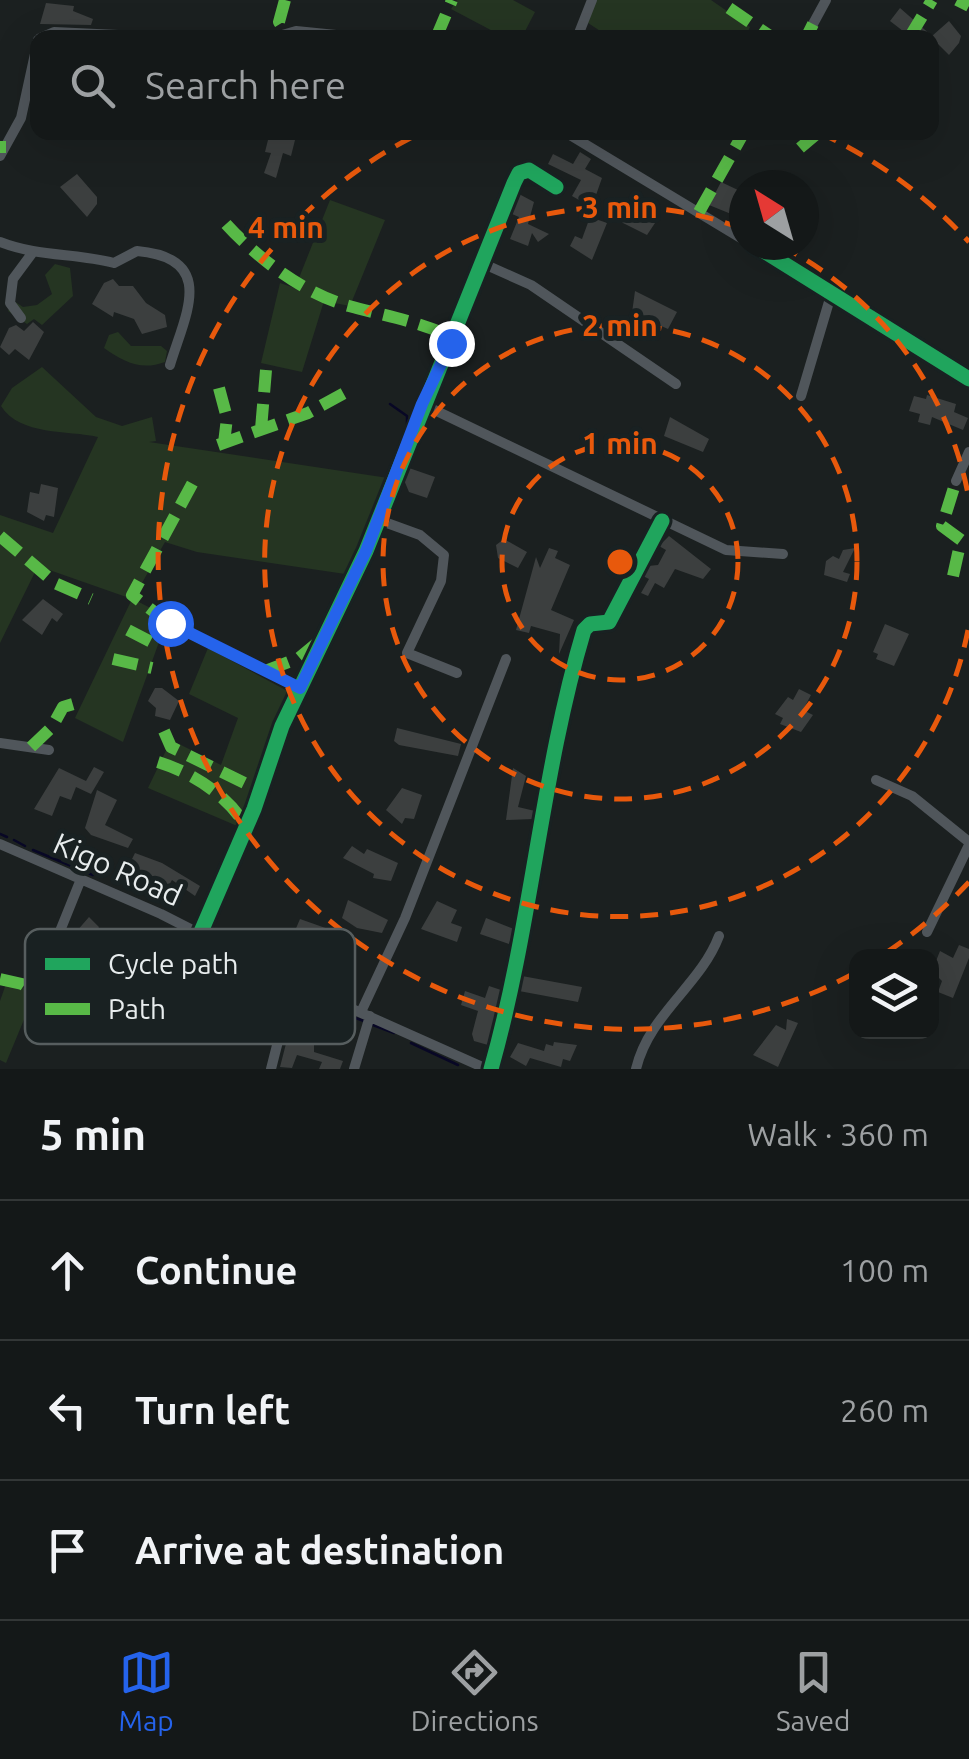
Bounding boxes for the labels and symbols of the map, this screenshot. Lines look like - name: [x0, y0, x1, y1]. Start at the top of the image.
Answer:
- north arrow: [729, 170, 819, 260]
- text: 3 min: [582, 190, 658, 224]
- text: 4 min: [248, 210, 324, 244]
- text: 2 min: [582, 308, 658, 342]
- route end: [429, 321, 475, 367]
- text: 1 min: [582, 426, 658, 460]
- centre of rings: [602, 544, 638, 580]
- route start: [148, 601, 194, 647]
- street label: Kigo Road: [49, 826, 187, 912]
- legend: [25, 929, 355, 1044]
- text: Cycle path: [108, 948, 239, 979]
- text: Path: [108, 993, 166, 1024]

